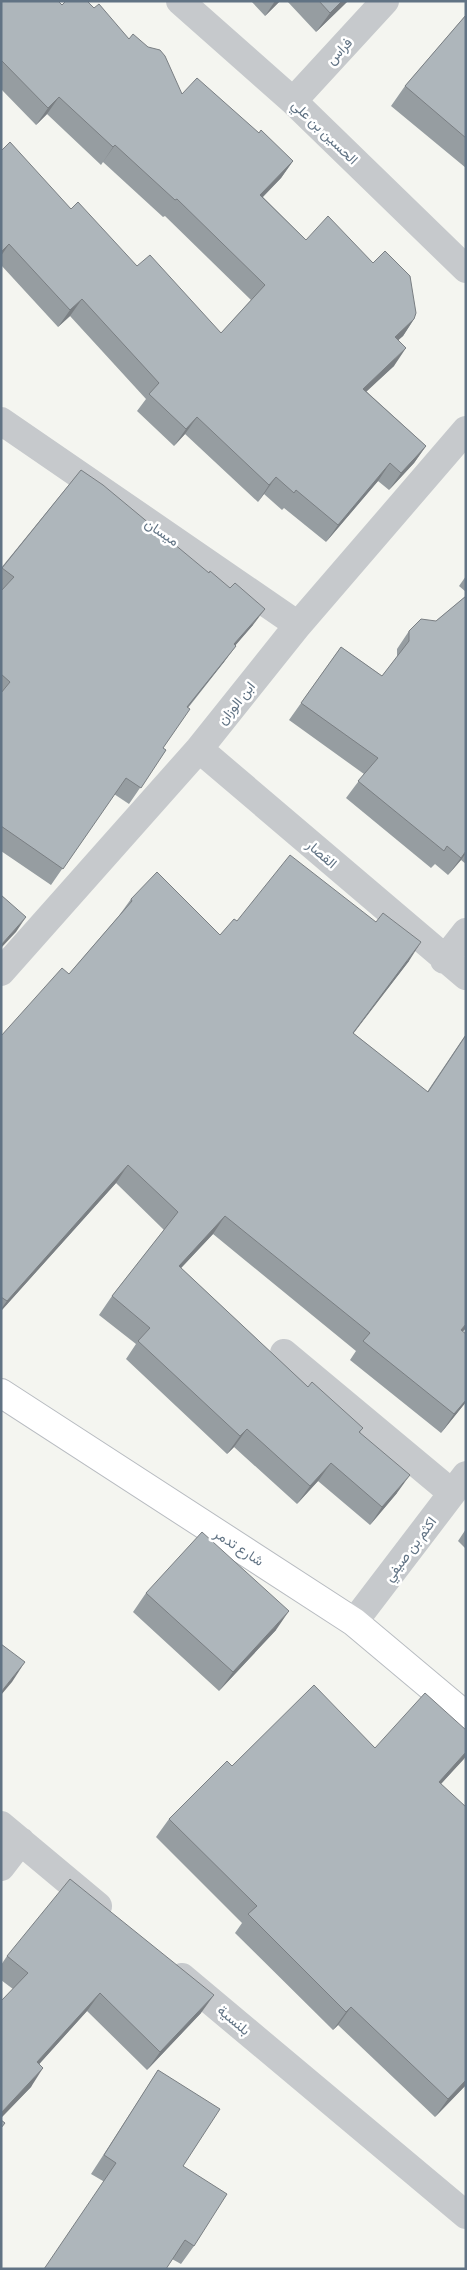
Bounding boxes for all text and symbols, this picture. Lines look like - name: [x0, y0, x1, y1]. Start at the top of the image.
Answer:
- street label: فراس: [322, 34, 356, 68]
- street label: الحسين بن علي: [286, 96, 362, 170]
- street label: ميسان: [141, 514, 183, 550]
- street label: ابن الوزان: [213, 678, 259, 728]
- street label: القصار: [302, 835, 341, 872]
- street label: اكثم بن صيفي: [380, 1513, 443, 1587]
- street label: شارع تدمر: [209, 1524, 267, 1571]
- street label: بلنسية: [214, 2001, 254, 2039]

